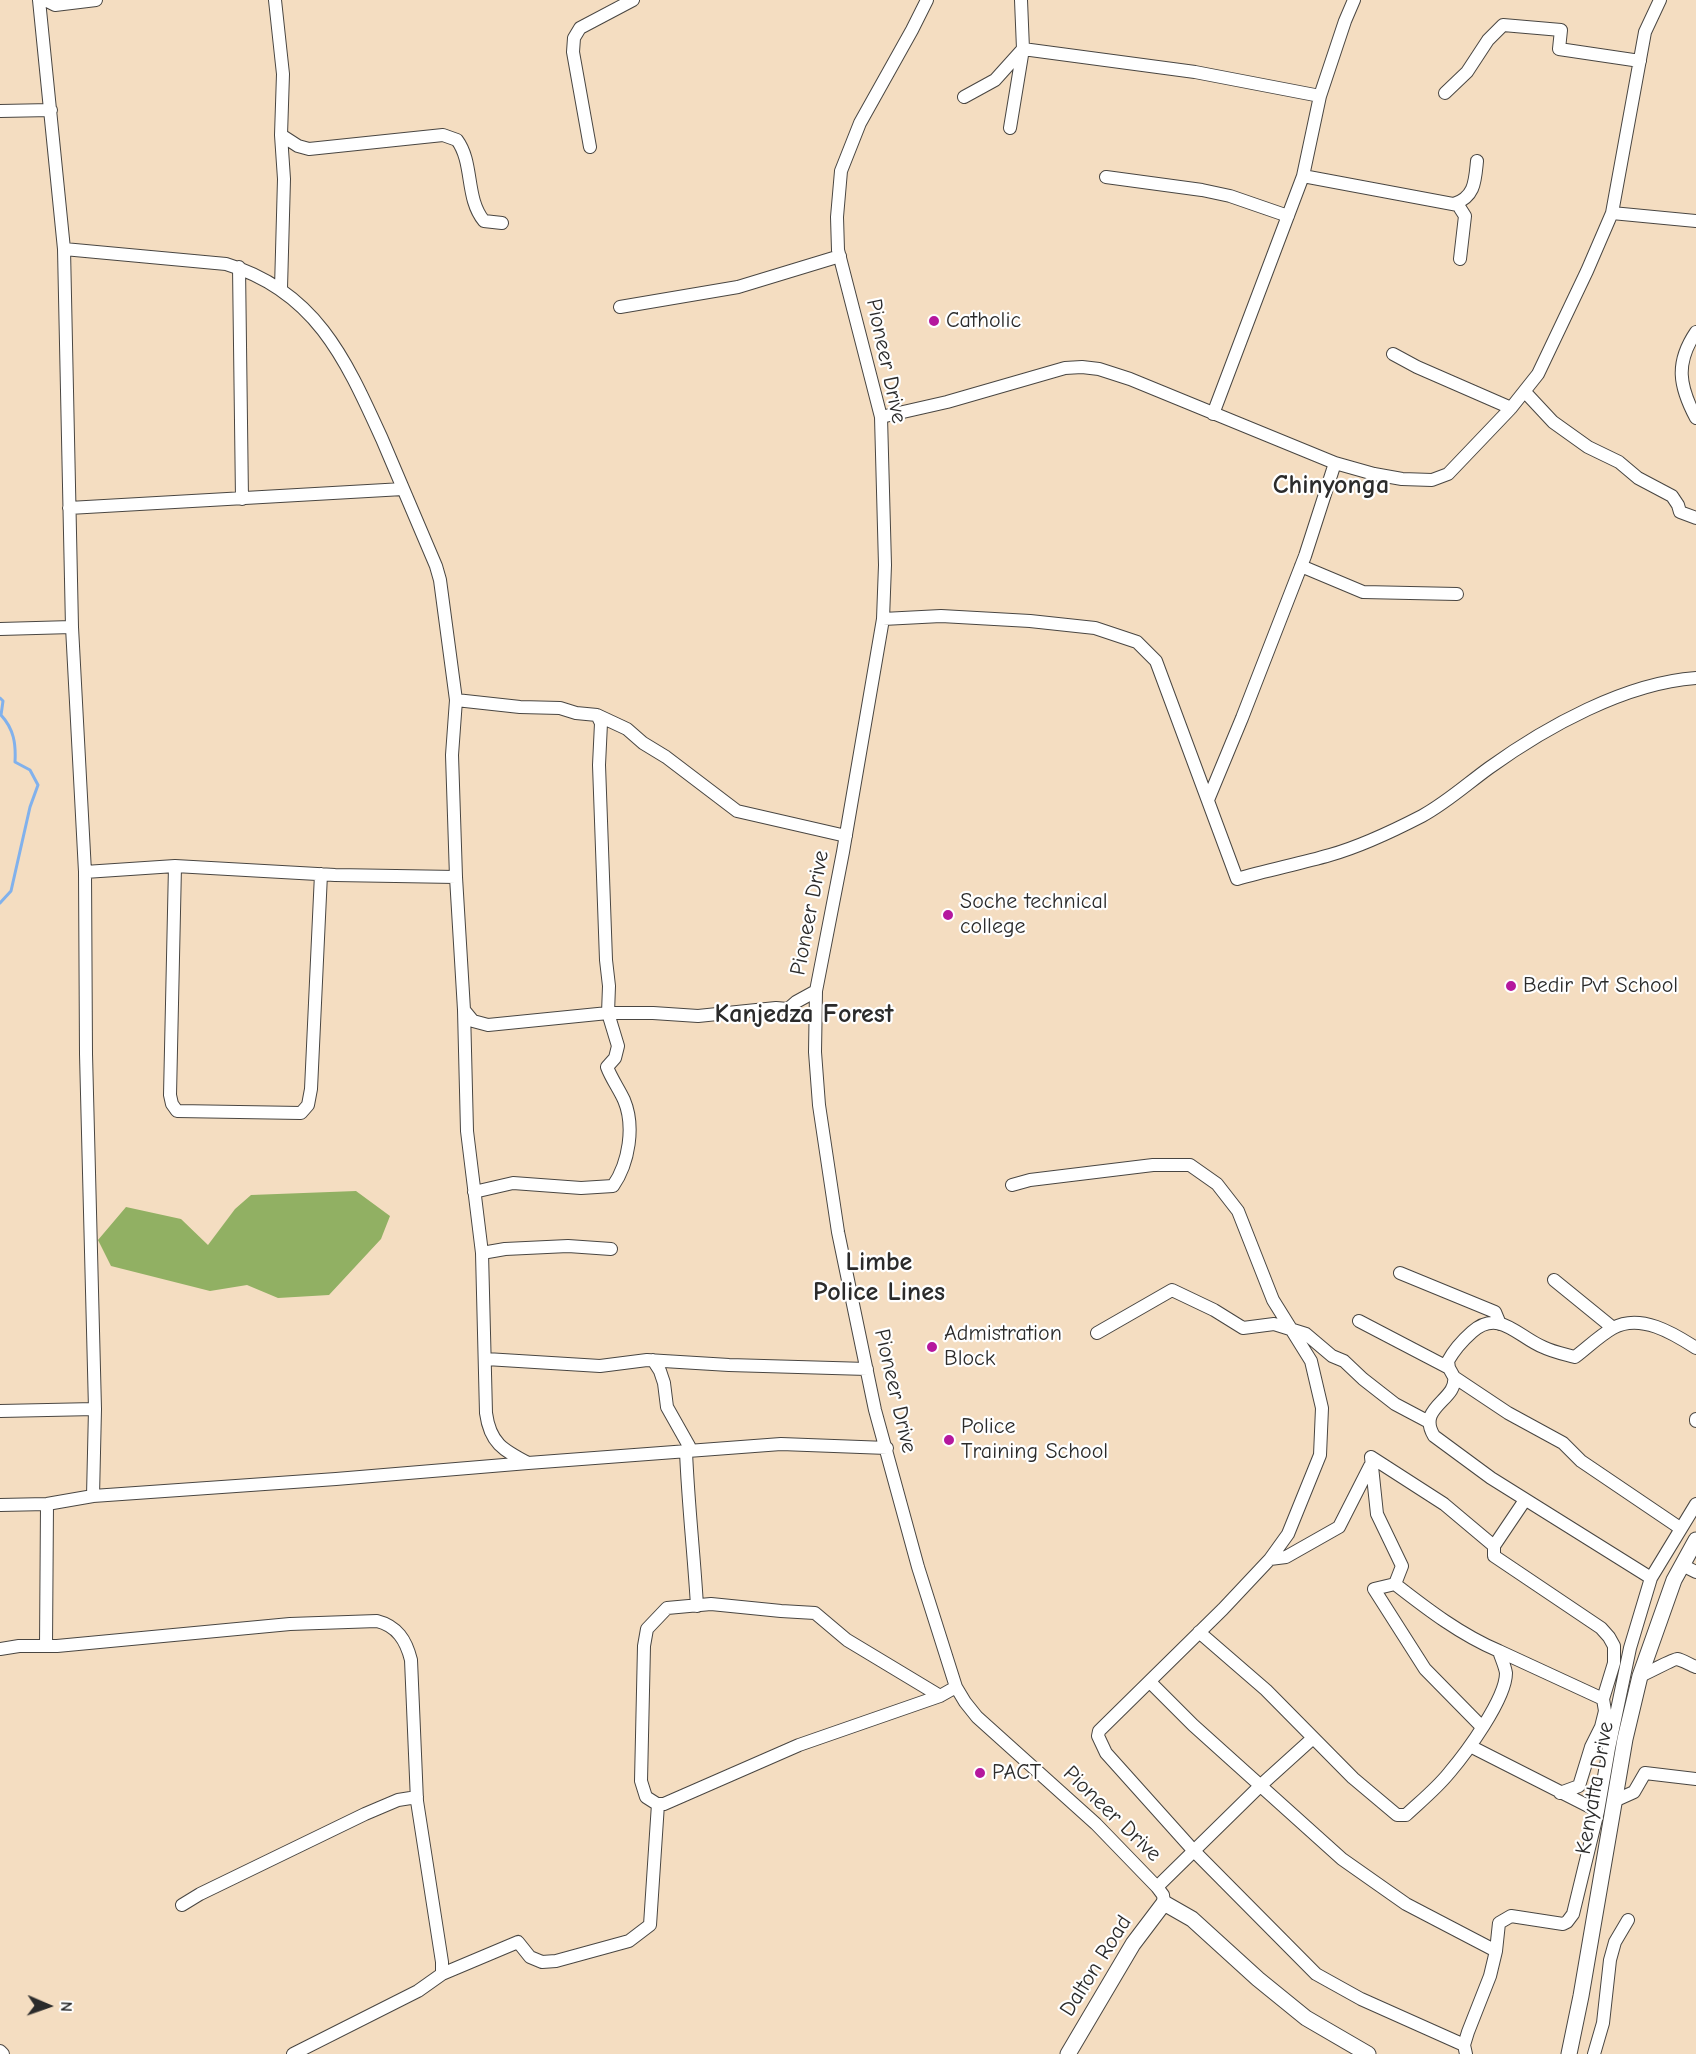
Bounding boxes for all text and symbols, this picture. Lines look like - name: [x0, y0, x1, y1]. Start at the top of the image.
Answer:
- street label: Pioneer Drive: [860, 296, 912, 426]
- place label: Catholic: [946, 308, 1021, 334]
- marker: Catholic: [927, 314, 941, 328]
- district label: Chinyonga: [1273, 470, 1389, 502]
- street label: Pioneer Drive: [785, 848, 835, 978]
- place label: Soche technical college: [960, 889, 1108, 940]
- marker: Soche technical college: [941, 908, 955, 922]
- place label: Bedir Pvt School: [1523, 973, 1678, 999]
- marker: Bedir Pvt School: [1504, 979, 1518, 993]
- district label: Kanjedza Forest: [715, 999, 893, 1031]
- district label: Limbe Police Lines: [813, 1247, 945, 1308]
- place label: Admistration Block: [944, 1321, 1062, 1372]
- street label: Pioneer Drive: [868, 1326, 922, 1456]
- marker: Admistration Block: [925, 1340, 939, 1354]
- place label: Police Training School: [961, 1414, 1108, 1466]
- marker: Police Training School: [942, 1433, 956, 1447]
- street label: Kenyatta Drive: [1570, 1720, 1620, 1856]
- place label: PACT: [992, 1760, 1041, 1786]
- street label: Pioneer Drive: [1057, 1761, 1167, 1867]
- marker: PACT: [973, 1766, 987, 1780]
- street label: Dalton Road: [1055, 1911, 1137, 2021]
- north arrow: [18, 1976, 78, 2036]
- text: N: [57, 2001, 75, 2012]

